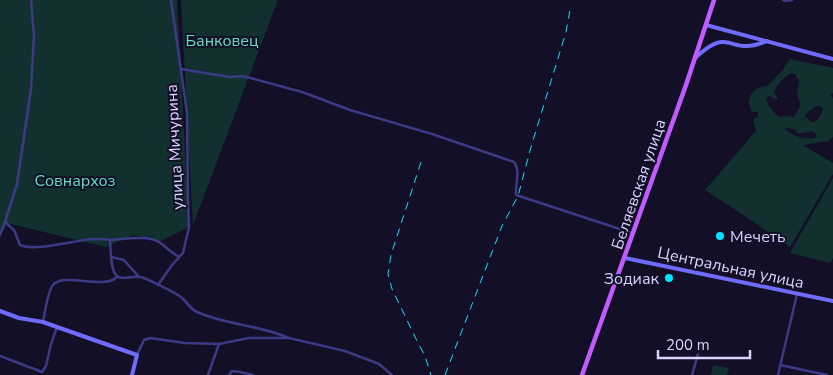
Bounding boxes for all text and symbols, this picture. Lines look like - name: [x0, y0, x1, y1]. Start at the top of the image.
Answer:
- park label: Банковец: [185, 30, 259, 52]
- street label: улица Мичурина: [161, 84, 189, 210]
- street label: Беляевская улица: [606, 116, 672, 252]
- park label: Совнархоз: [34, 170, 116, 192]
- place label: Мечеть: [730, 226, 786, 248]
- marker: Мечеть: [714, 230, 726, 242]
- street label: Центральная улица: [656, 242, 806, 294]
- place label: Зодиак: [604, 268, 660, 290]
- marker: Зодиак: [663, 272, 675, 284]
- scale bar: [658, 328, 750, 360]
- text: 200 m: [666, 335, 710, 355]

